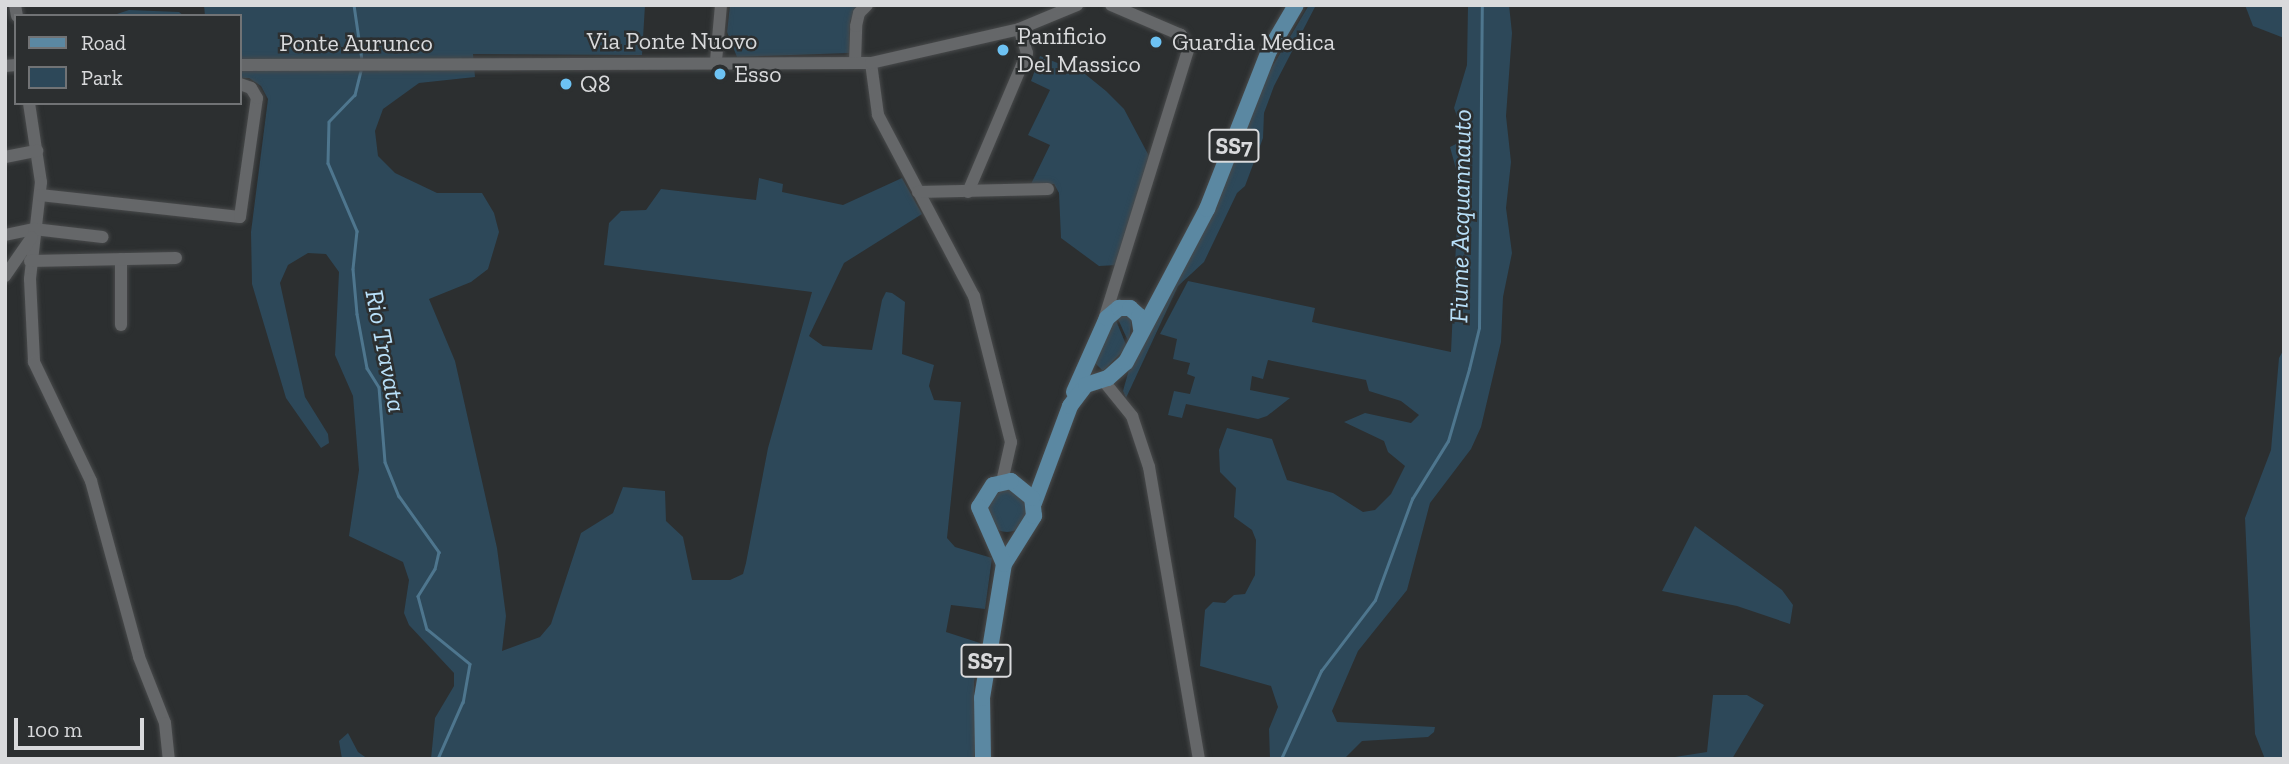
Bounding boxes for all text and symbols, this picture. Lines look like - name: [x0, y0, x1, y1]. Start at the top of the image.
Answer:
- legend: [14, 14, 242, 105]
- place label: Panificio Del Massico: [1017, 22, 1141, 78]
- street label: Via Ponte Nuovo: [587, 27, 757, 55]
- place label: Guardia Medica: [1172, 28, 1335, 56]
- street label: Ponte Aurunco: [279, 29, 433, 57]
- text: Road: [81, 30, 126, 55]
- marker: Guardia Medica: [1146, 32, 1166, 52]
- marker: Panificio Del Massico: [995, 42, 1011, 58]
- place label: Esso: [734, 60, 781, 88]
- text: Park: [81, 65, 123, 90]
- marker: Esso: [712, 66, 728, 82]
- place label: Q8: [580, 70, 611, 98]
- marker: Q8: [558, 76, 574, 92]
- water label: Fiume Acquannauto: [1444, 109, 1478, 323]
- road number: SS7: [1208, 127, 1260, 166]
- water label: Rio Travata: [358, 287, 412, 415]
- road number: SS7: [960, 642, 1012, 680]
- scale bar: [18, 704, 147, 748]
- text: 100 m: [27, 717, 82, 742]

